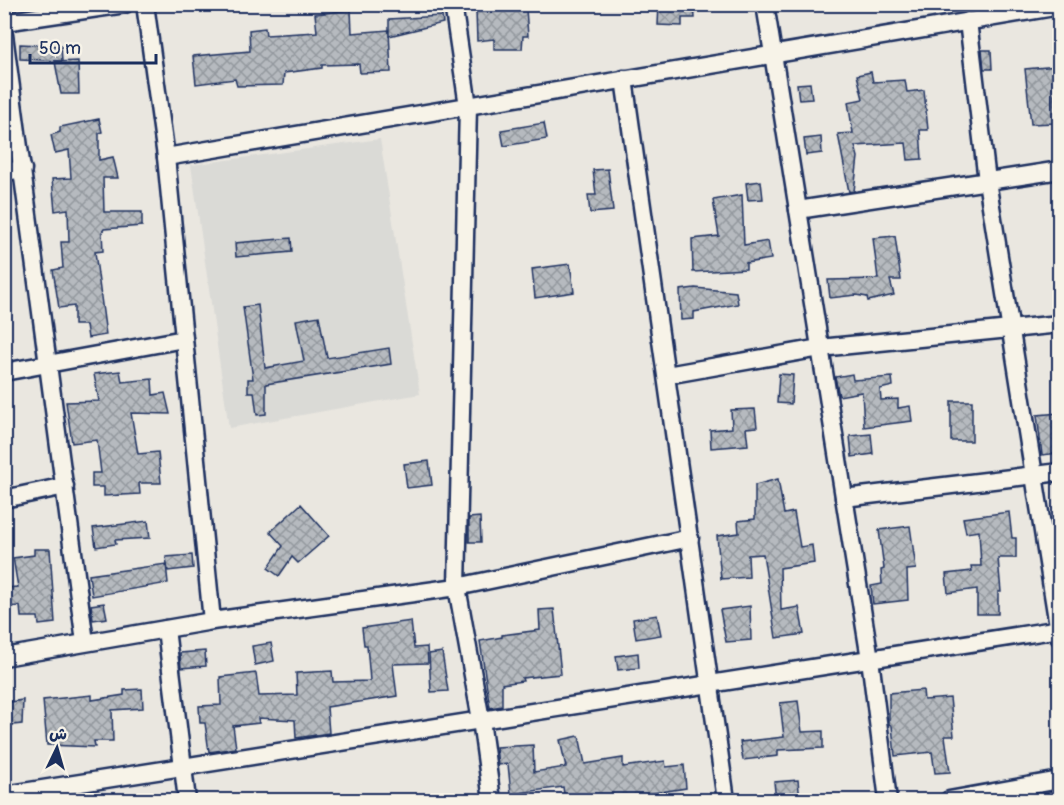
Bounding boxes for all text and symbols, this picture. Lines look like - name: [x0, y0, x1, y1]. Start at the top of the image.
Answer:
- scale bar: [30, 27, 156, 65]
- text: 50 m: [39, 37, 81, 60]
- north arrow: [27, 718, 87, 778]
- text: ش: [49, 723, 68, 745]

